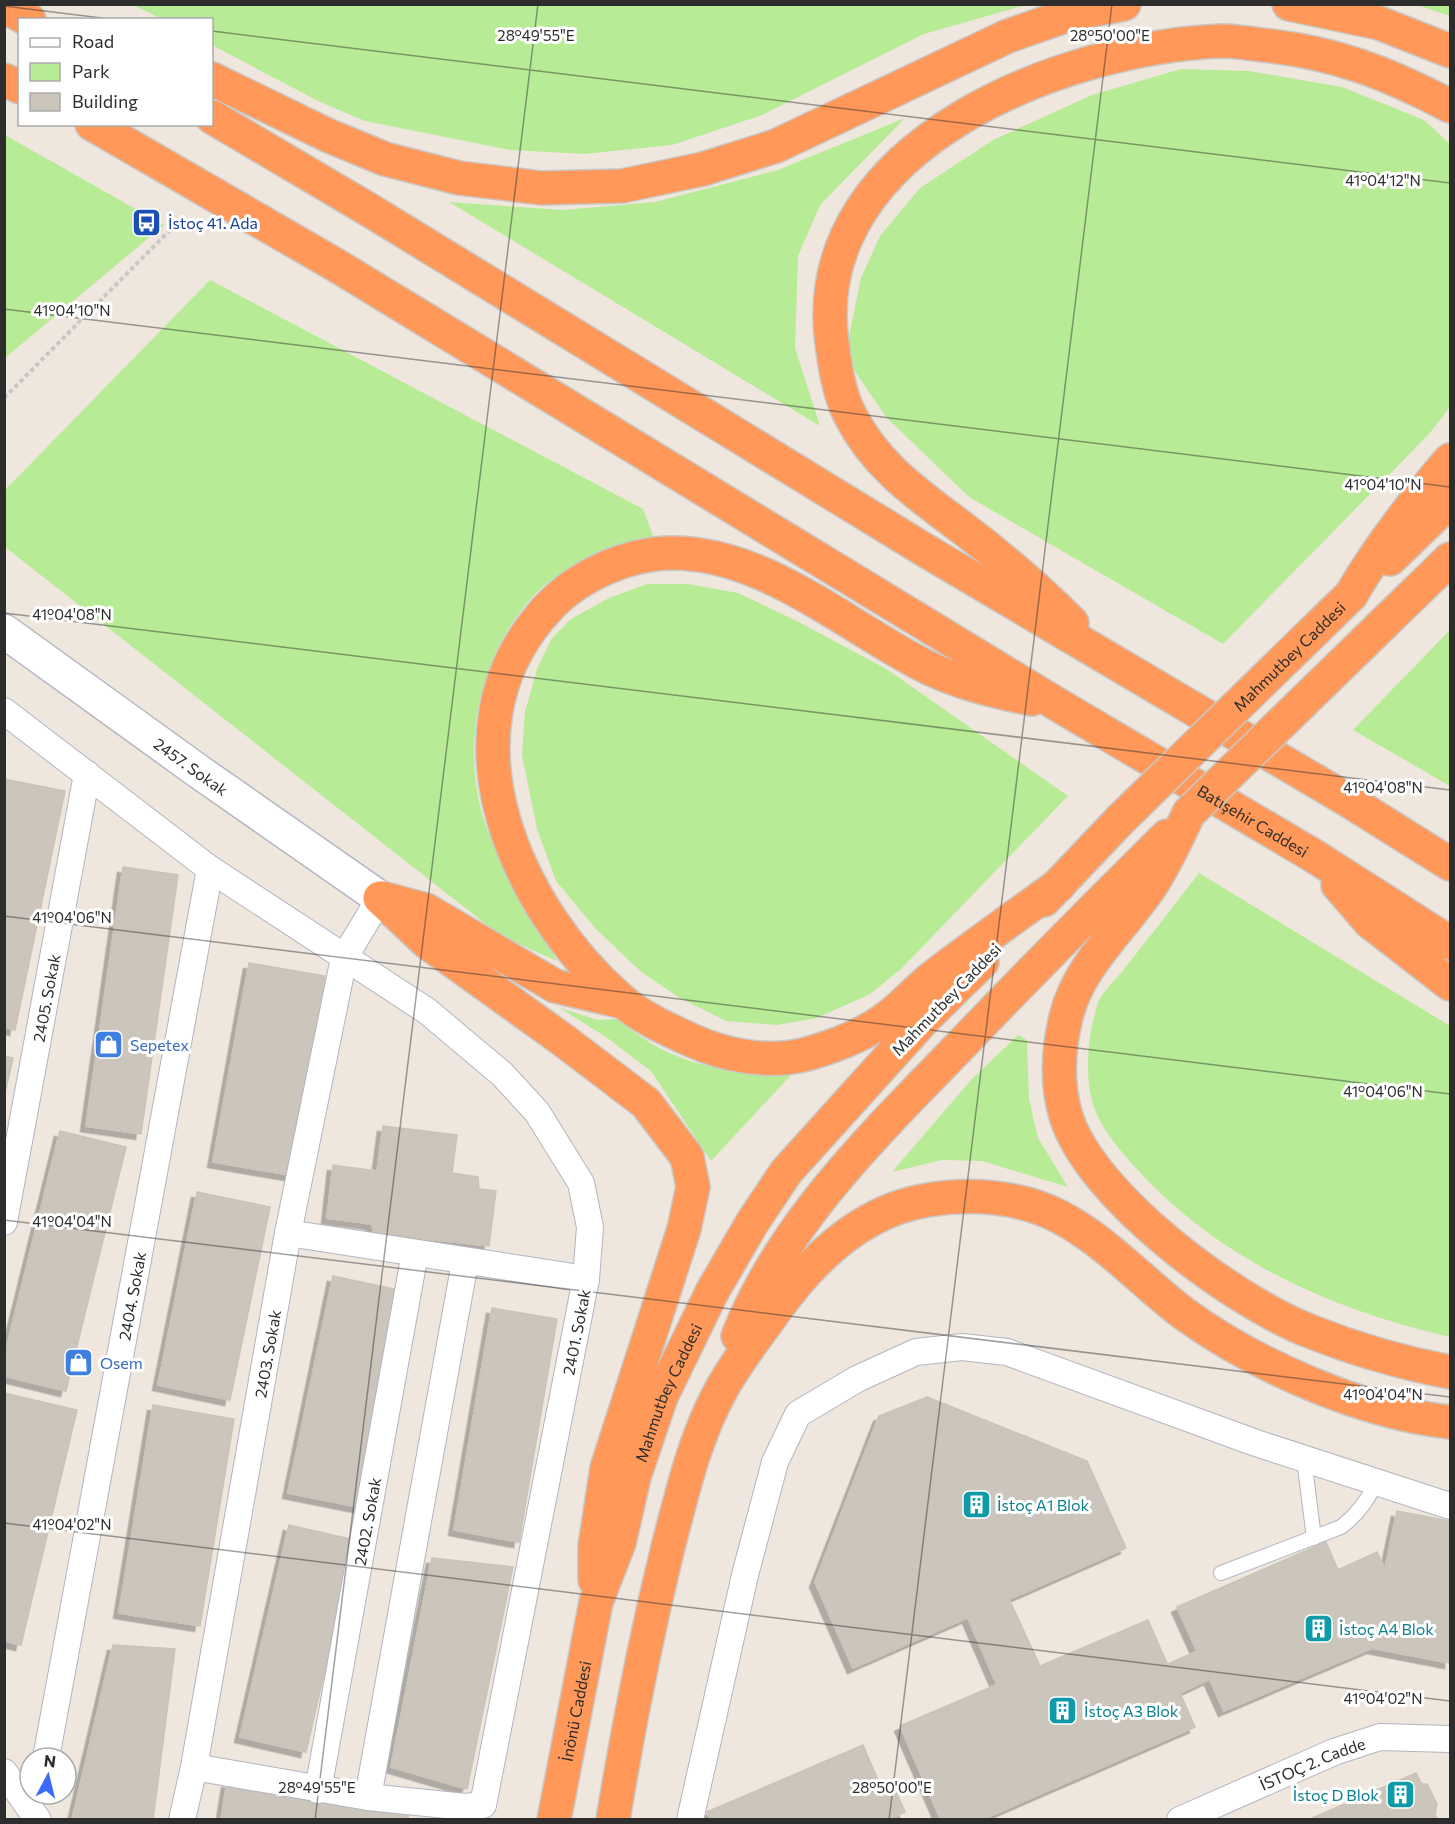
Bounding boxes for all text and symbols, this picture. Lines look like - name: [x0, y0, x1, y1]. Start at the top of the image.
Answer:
- legend: [18, 18, 213, 126]
- text: 28°49'55"E: [497, 26, 575, 44]
- text: 28°50'00"E: [1070, 26, 1150, 44]
- text: Road: [72, 30, 114, 52]
- text: Park: [72, 60, 110, 82]
- text: Building: [72, 90, 138, 112]
- text: 41°04'12"N: [1345, 171, 1421, 189]
- bus stop icon: İstoç 41. Ada: [131, 206, 163, 238]
- place label: İstoç 41. Ada: [168, 213, 258, 232]
- text: 41°04'10"N: [33, 301, 111, 319]
- text: 41°04'10"N: [1344, 475, 1422, 493]
- street label: Mahmutbey Caddesi: [1229, 597, 1349, 715]
- text: 41°04'08"N: [32, 605, 112, 623]
- street label: 2457. Sokak: [151, 733, 232, 799]
- text: 41°04'08"N: [1343, 778, 1423, 796]
- street label: Batışehir Caddesi: [1194, 780, 1312, 860]
- text: 41°04'06"N: [32, 908, 112, 926]
- street label: Mahmutbey Caddesi: [887, 939, 1005, 1059]
- street label: 2405. Sokak: [28, 952, 63, 1043]
- shop icon: Sepetex: [93, 1028, 125, 1060]
- place label: Sepetex: [130, 1035, 189, 1054]
- text: 41°04'06"N: [1343, 1082, 1423, 1100]
- text: 41°04'04"N: [32, 1212, 112, 1230]
- street label: 2404. Sokak: [114, 1250, 149, 1342]
- street label: 2401. Sokak: [558, 1287, 594, 1377]
- street label: 2403. Sokak: [250, 1308, 284, 1399]
- street label: Mahmutbey Caddesi: [630, 1320, 705, 1464]
- shop icon: Osem: [63, 1346, 95, 1378]
- place label: Osem: [100, 1353, 143, 1372]
- text: 41°04'04"N: [1343, 1385, 1423, 1403]
- street label: 2402. Sokak: [349, 1476, 384, 1567]
- building icon: İstoç A1 Blok: [960, 1488, 992, 1520]
- place label: İstoç A1 Blok: [997, 1495, 1090, 1514]
- text: 41°04'02"N: [33, 1515, 111, 1533]
- building icon: İstoç A4 Blok: [1302, 1612, 1334, 1644]
- place label: İstoç A4 Blok: [1339, 1619, 1434, 1638]
- street label: İnönü Caddesi: [556, 1659, 594, 1763]
- text: 41°04'02"N: [1344, 1689, 1422, 1707]
- building icon: İstoç A3 Blok: [1047, 1694, 1079, 1726]
- place label: İstoç A3 Blok: [1084, 1701, 1179, 1720]
- street label: İSTOÇ 2. Cadde: [1256, 1733, 1367, 1793]
- north arrow: [18, 1746, 78, 1806]
- text: N: [43, 1750, 57, 1771]
- text: 28°49'55"E: [278, 1778, 356, 1796]
- text: 28°50'00"E: [852, 1778, 932, 1796]
- building icon: İstoç D Blok: [1384, 1778, 1416, 1810]
- place label: İstoç D Blok: [1293, 1785, 1379, 1804]

